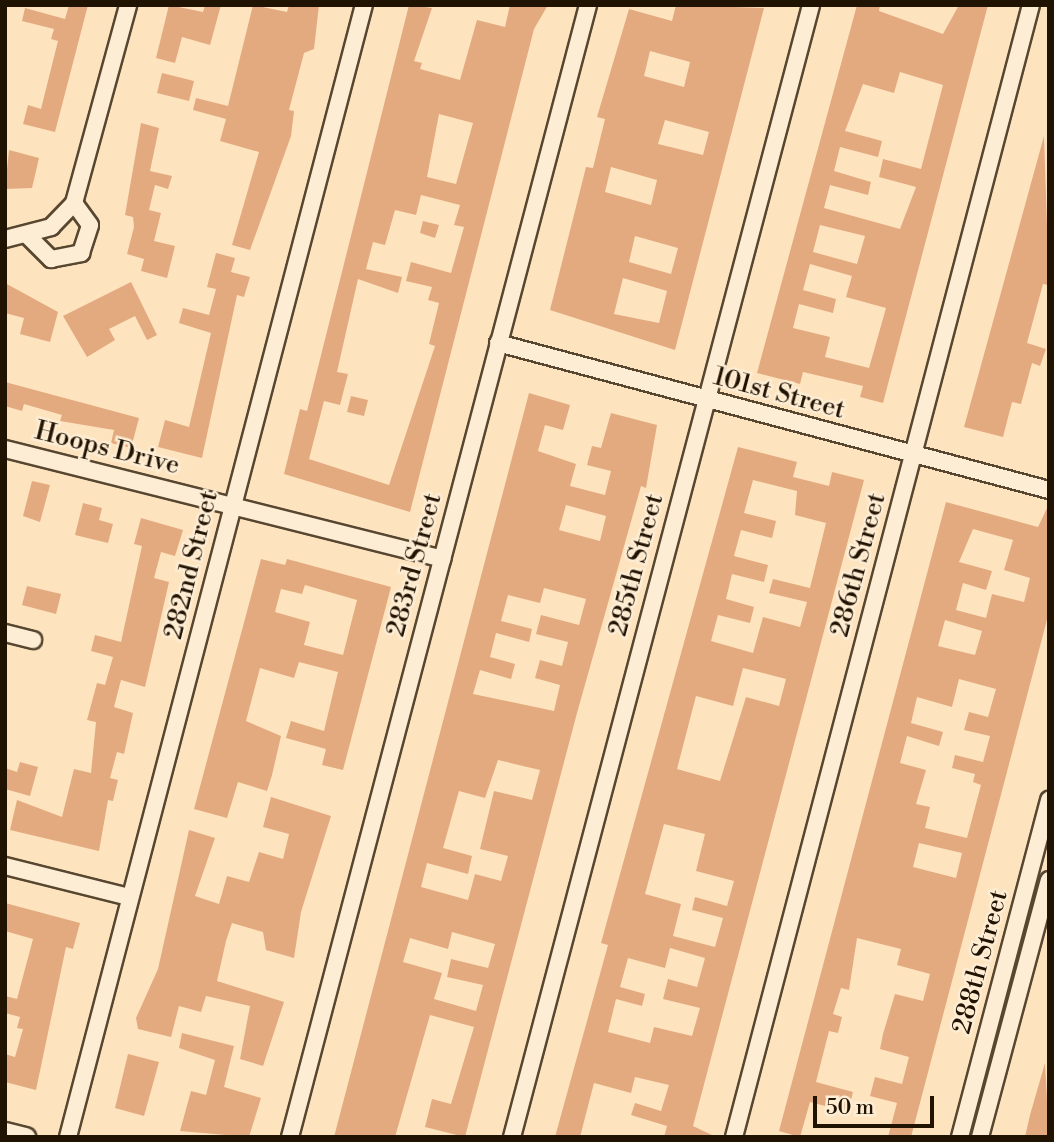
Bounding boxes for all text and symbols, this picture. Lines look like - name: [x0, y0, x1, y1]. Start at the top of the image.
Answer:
- street label: 101st Street: [710, 361, 848, 427]
- street label: Hoops Drive: [31, 416, 183, 482]
- street label: 282nd Street: [158, 488, 226, 642]
- street label: 283rd Street: [381, 490, 449, 640]
- street label: 285th Street: [603, 490, 671, 640]
- street label: 286th Street: [825, 490, 893, 640]
- street label: 288th Street: [947, 887, 1015, 1037]
- scale bar: [816, 1082, 937, 1126]
- text: 50 m: [826, 1095, 874, 1121]

